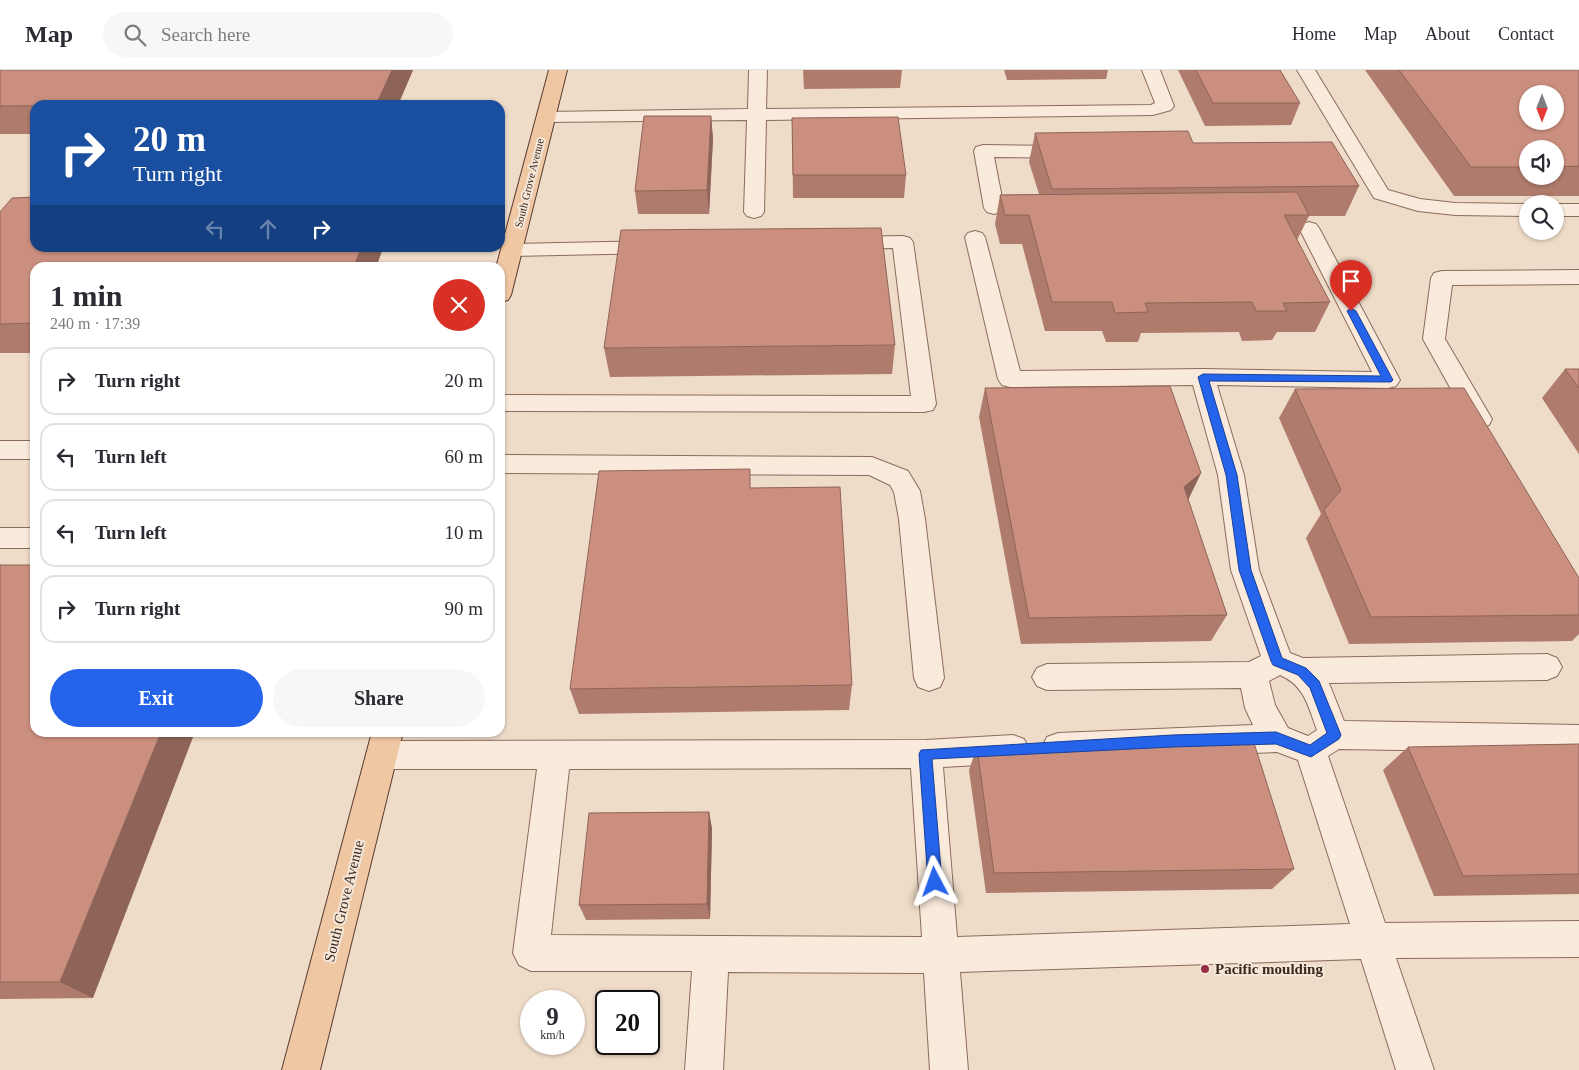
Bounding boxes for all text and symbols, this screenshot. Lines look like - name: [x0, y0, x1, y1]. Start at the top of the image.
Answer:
- search box: [103, 12, 453, 57]
- text: Map: [25, 21, 73, 47]
- icon: search: [121, 21, 149, 49]
- text: Search here: [161, 24, 250, 45]
- text: Home: [1292, 24, 1336, 44]
- text: Map: [1364, 24, 1397, 44]
- text: About: [1425, 24, 1470, 44]
- text: Contact: [1498, 24, 1554, 44]
- north arrow: [1519, 85, 1564, 130]
- map controls: [1519, 85, 1564, 240]
- icon: right: [50, 120, 115, 185]
- text: 20 m: [133, 120, 206, 159]
- street label: South Grove Avenue: [512, 137, 546, 229]
- button: sound: [1519, 140, 1564, 185]
- text: Turn right: [133, 161, 222, 186]
- button: search: [1519, 195, 1564, 240]
- icon: left: [201, 215, 229, 243]
- icon: ahead: [254, 215, 282, 243]
- icon: right: [307, 215, 335, 243]
- pin: [1330, 260, 1372, 311]
- icon: arrive: [1337, 267, 1365, 295]
- text: 1 min: [50, 279, 123, 312]
- button: close: [433, 279, 485, 331]
- text: 240 m · 17:39: [50, 315, 140, 332]
- icon: right: [52, 367, 80, 395]
- text: Turn right: [95, 370, 180, 391]
- text: 20 m: [444, 370, 483, 391]
- icon: left: [52, 443, 80, 471]
- text: Turn left: [95, 446, 167, 467]
- text: 60 m: [444, 446, 483, 467]
- icon: left: [52, 519, 80, 547]
- text: Turn left: [95, 522, 167, 543]
- text: 10 m: [444, 522, 483, 543]
- icon: right: [52, 595, 80, 623]
- text: Turn right: [95, 598, 180, 619]
- text: 90 m: [444, 598, 483, 619]
- button: Exit: [50, 669, 263, 727]
- button: Share: [273, 669, 485, 727]
- street label: South Grove Avenue: [321, 838, 367, 963]
- position arrow: [908, 855, 960, 907]
- place label: Pacific moulding: [1215, 961, 1323, 977]
- marker: Pacific moulding: [1199, 963, 1211, 975]
- speed limit sign: 20: [595, 990, 660, 1055]
- text: 9: [546, 1003, 559, 1030]
- text: km/h: [540, 1028, 565, 1042]

